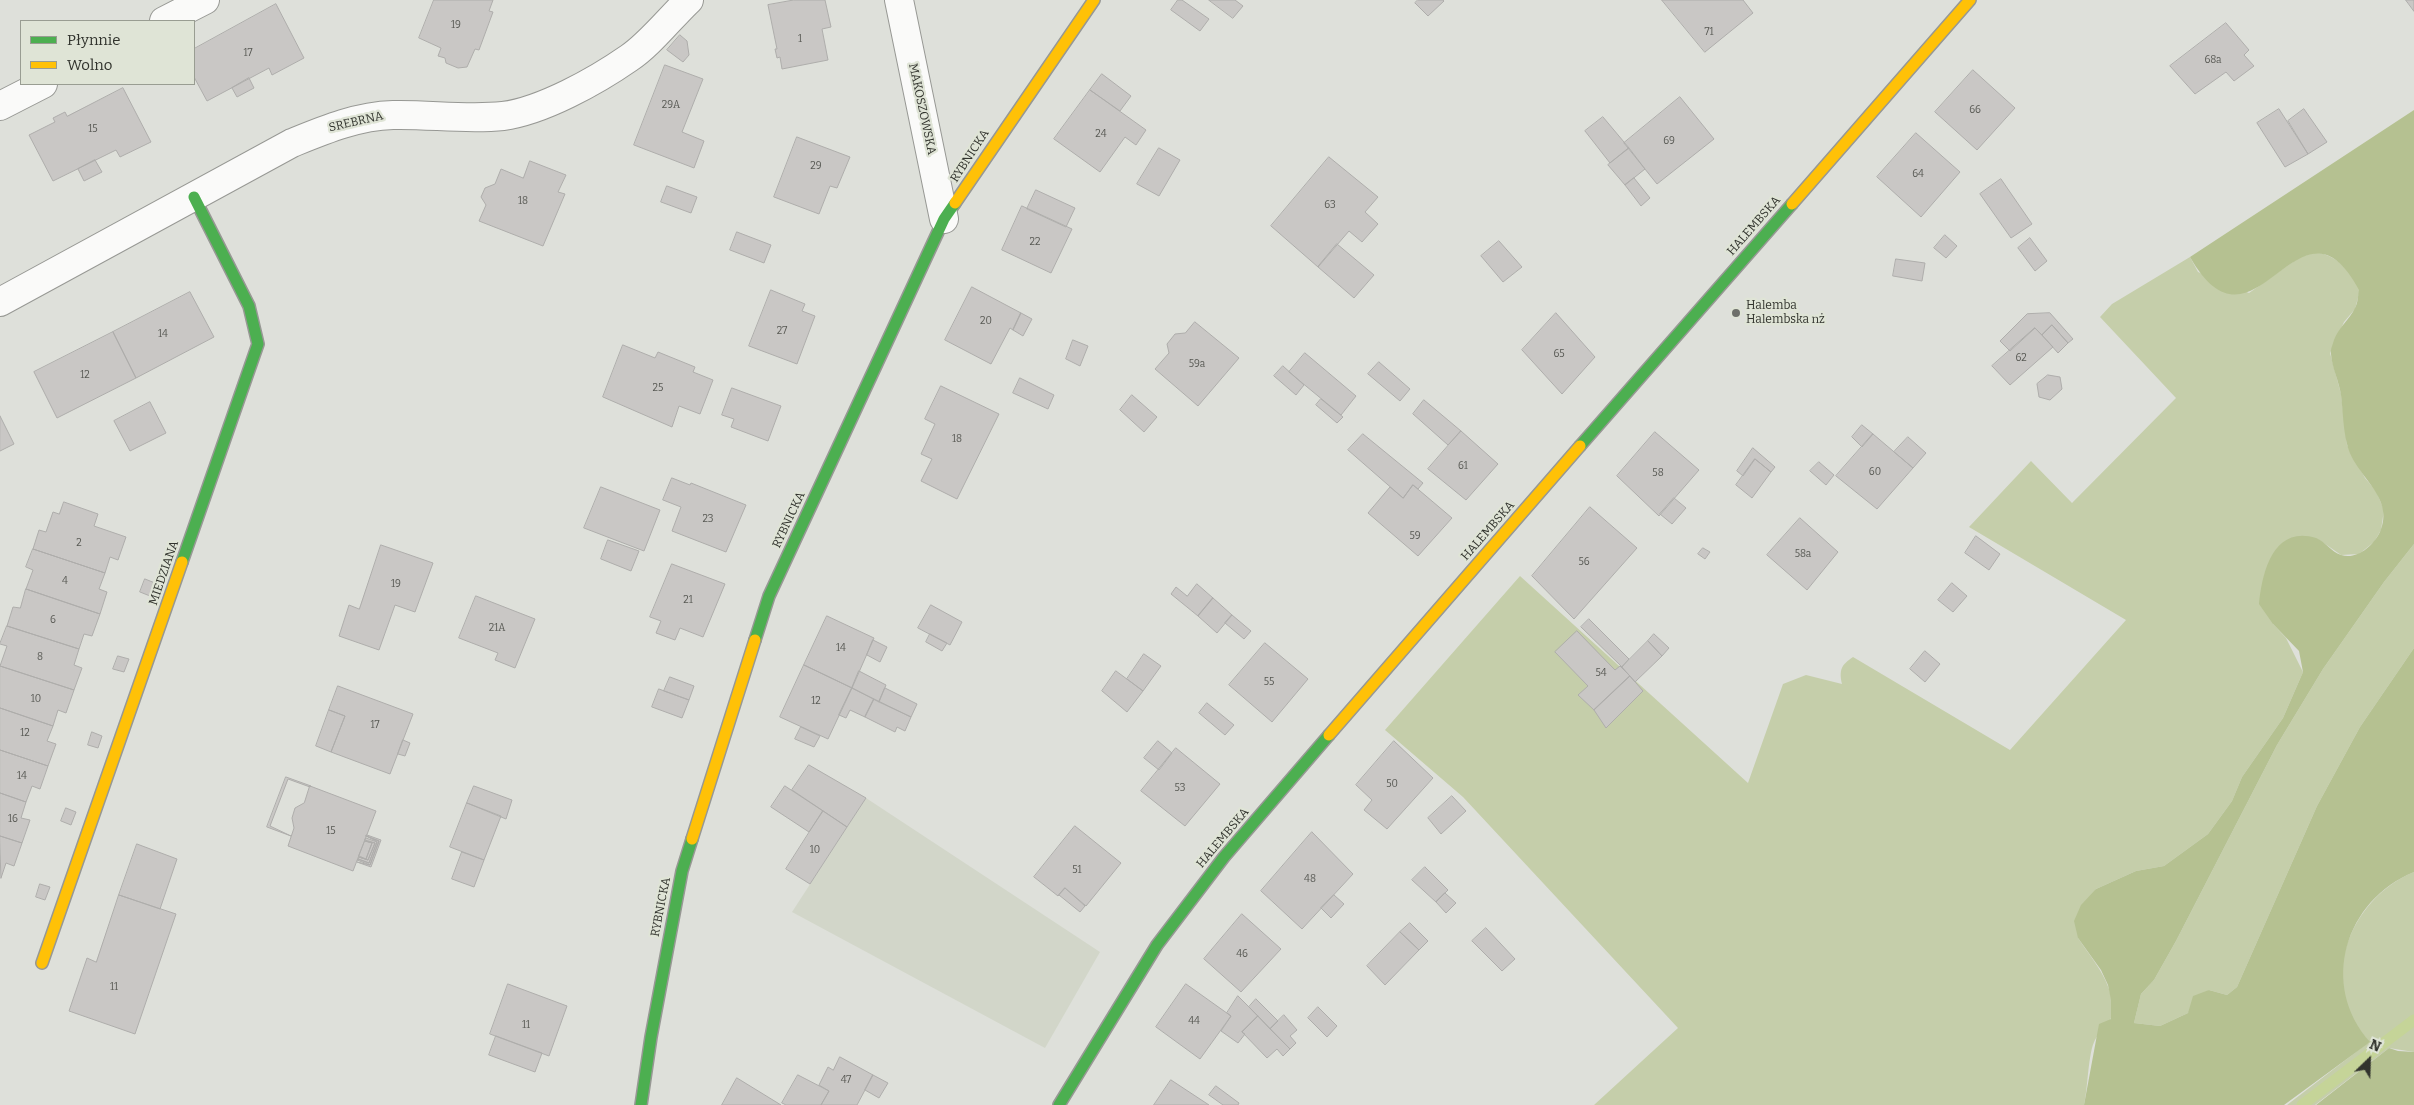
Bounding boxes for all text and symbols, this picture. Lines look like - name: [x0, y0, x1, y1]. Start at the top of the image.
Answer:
- house number: 19: [451, 19, 461, 31]
- legend: [20, 20, 195, 85]
- house number: 71: [1704, 26, 1714, 38]
- text: Płynnie: [67, 31, 121, 49]
- house number: 1: [798, 33, 802, 45]
- house number: 17: [244, 47, 252, 59]
- house number: 68a: [2204, 54, 2222, 66]
- text: Wolno: [67, 56, 112, 74]
- street label: MAKOSZOWSKA: [905, 62, 939, 156]
- house number: 29A: [662, 99, 680, 111]
- house number: 66: [1969, 104, 1981, 116]
- street label: SREBRNA: [327, 109, 385, 135]
- house number: 15: [88, 123, 98, 135]
- street label: RYBNICKA: [948, 127, 992, 185]
- house number: 24: [1095, 128, 1107, 140]
- house number: 69: [1663, 135, 1675, 147]
- house number: 29: [810, 160, 822, 172]
- house number: 64: [1912, 168, 1924, 180]
- street label: HALEMBSKA: [1724, 193, 1784, 259]
- house number: 18: [518, 195, 528, 207]
- house number: 63: [1324, 199, 1336, 211]
- house number: 22: [1030, 236, 1040, 248]
- place label: Halemba Halembska nż: [1746, 299, 1825, 327]
- marker: Halemba Halembska nż: [1730, 307, 1742, 319]
- house number: 20: [980, 315, 992, 327]
- house number: 27: [777, 325, 787, 337]
- house number: 14: [158, 328, 168, 340]
- house number: 65: [1553, 348, 1565, 360]
- house number: 62: [2015, 352, 2027, 364]
- house number: 59a: [1189, 358, 1205, 370]
- house number: 12: [80, 369, 90, 381]
- house number: 25: [653, 382, 663, 394]
- house number: 18: [952, 433, 962, 445]
- house number: 61: [1458, 460, 1468, 472]
- house number: 60: [1869, 466, 1881, 478]
- house number: 58: [1652, 467, 1664, 479]
- street label: RYBNICKA: [770, 490, 808, 550]
- street label: HALEMBSKA: [1458, 498, 1518, 564]
- house number: 23: [702, 513, 714, 525]
- house number: 59: [1409, 530, 1421, 542]
- house number: 2: [76, 537, 82, 549]
- street label: MIEDZIANA: [146, 539, 182, 607]
- house number: 58a: [1795, 548, 1811, 560]
- house number: 56: [1578, 556, 1590, 568]
- house number: 4: [62, 575, 68, 587]
- house number: 19: [391, 578, 401, 590]
- house number: 21: [683, 594, 693, 606]
- house number: 6: [50, 614, 56, 626]
- house number: 21A: [489, 622, 505, 634]
- house number: 14: [836, 642, 846, 654]
- house number: 8: [37, 651, 43, 663]
- house number: 54: [1595, 667, 1607, 679]
- house number: 55: [1264, 676, 1274, 688]
- house number: 10: [31, 693, 41, 705]
- house number: 12: [811, 695, 821, 707]
- house number: 17: [371, 719, 379, 731]
- house number: 12: [20, 727, 30, 739]
- house number: 14: [17, 770, 27, 782]
- house number: 50: [1386, 778, 1398, 790]
- house number: 53: [1175, 782, 1185, 794]
- street label: HALEMBSKA: [1194, 805, 1252, 871]
- house number: 16: [8, 813, 18, 825]
- house number: 15: [326, 825, 336, 837]
- house number: 10: [810, 844, 820, 856]
- house number: 51: [1072, 864, 1082, 876]
- house number: 48: [1304, 873, 1316, 885]
- street label: RYBNICKA: [648, 876, 674, 938]
- house number: 46: [1236, 948, 1248, 960]
- house number: 11: [110, 981, 118, 993]
- house number: 44: [1188, 1015, 1200, 1027]
- house number: 11: [522, 1019, 530, 1031]
- north arrow: [2344, 1035, 2394, 1085]
- text: N: [2367, 1036, 2384, 1056]
- house number: 47: [841, 1074, 851, 1086]

